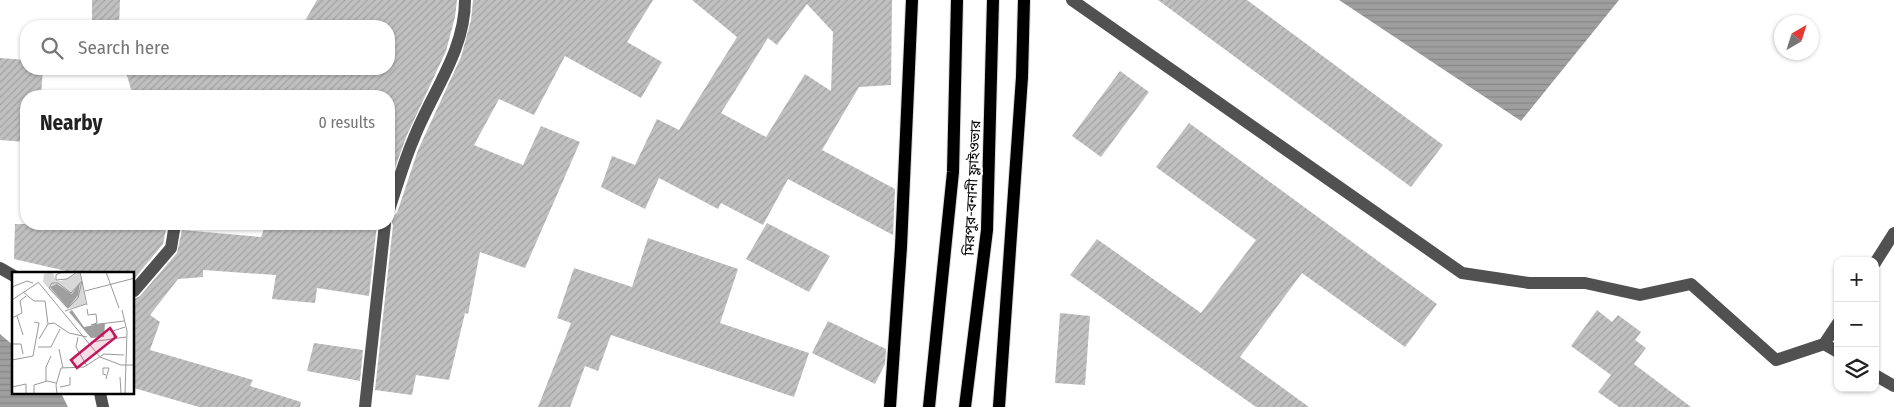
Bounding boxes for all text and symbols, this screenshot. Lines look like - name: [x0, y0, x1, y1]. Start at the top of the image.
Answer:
- north arrow: [1774, 15, 1819, 60]
- search box: [20, 20, 395, 75]
- icon: search: [38, 34, 66, 62]
- text: Search here: [78, 36, 170, 59]
- text: Nearby: [40, 110, 102, 136]
- text: 0 results: [318, 113, 375, 132]
- street label: মিরপুর-বনানী ফ্লাইওভার: [960, 119, 985, 257]
- map controls: [1834, 257, 1879, 392]
- button: +: [1834, 257, 1879, 302]
- inset map: [12, 272, 135, 394]
- button: −: [1834, 302, 1879, 347]
- button: layers: [1834, 347, 1879, 392]

